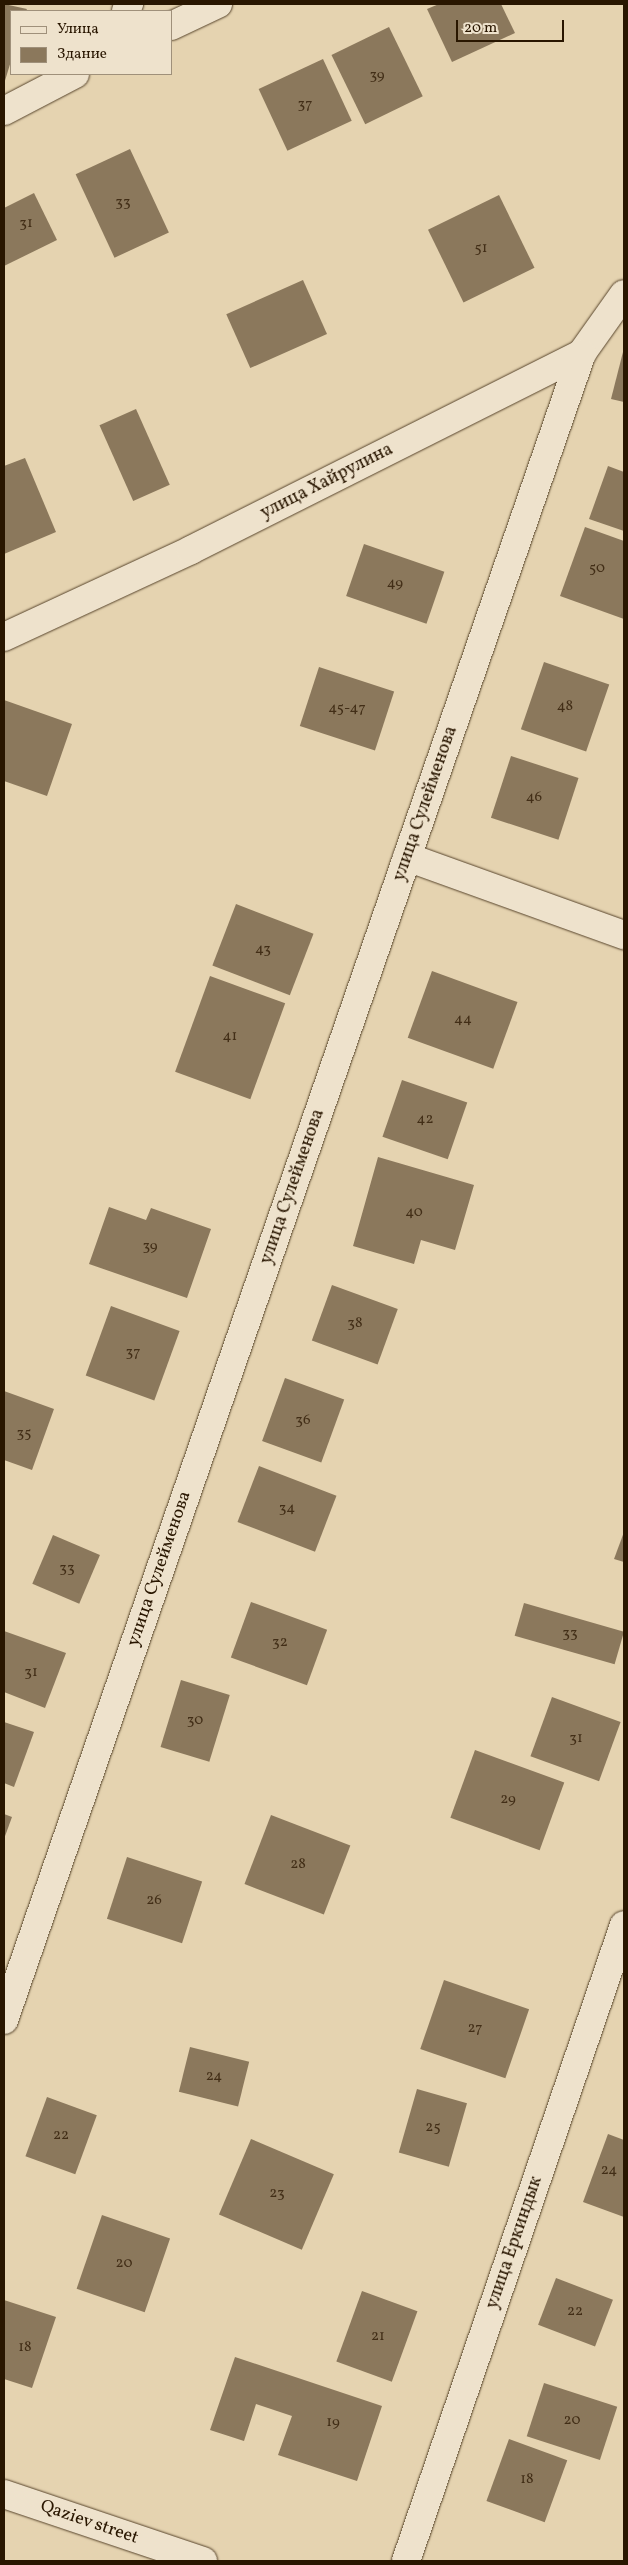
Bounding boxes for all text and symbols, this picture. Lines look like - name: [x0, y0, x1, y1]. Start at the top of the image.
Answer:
- legend: [10, 10, 172, 75]
- scale bar: [458, 10, 566, 42]
- text: 20 m: [464, 18, 497, 39]
- text: Улица: [57, 19, 99, 40]
- text: Здание: [57, 44, 107, 65]
- house number: 39: [369, 67, 385, 85]
- house number: 37: [298, 96, 312, 114]
- house number: 33: [115, 194, 131, 212]
- house number: 31: [19, 215, 33, 233]
- house number: 51: [474, 240, 488, 258]
- street label: улица Хайрулина: [257, 439, 397, 525]
- house number: 50: [589, 560, 605, 578]
- house number: 49: [387, 575, 403, 593]
- house number: 48: [557, 698, 573, 716]
- house number: 45-47: [328, 700, 366, 718]
- street label: улица Сулейменова: [389, 724, 463, 884]
- house number: 46: [526, 789, 542, 807]
- house number: 43: [255, 941, 271, 959]
- house number: 44: [454, 1011, 472, 1029]
- house number: 41: [223, 1028, 237, 1046]
- street label: улица Сулейменова: [256, 1107, 330, 1267]
- house number: 42: [416, 1111, 434, 1129]
- house number: 40: [405, 1204, 423, 1222]
- house number: 39: [142, 1238, 158, 1256]
- house number: 38: [347, 1315, 363, 1333]
- house number: 37: [126, 1344, 140, 1362]
- house number: 36: [295, 1412, 311, 1430]
- house number: 35: [17, 1425, 31, 1443]
- street label: улица Сулейменова: [123, 1489, 197, 1649]
- house number: 34: [279, 1500, 295, 1518]
- house number: 33: [59, 1560, 75, 1578]
- house number: 33: [562, 1625, 578, 1643]
- house number: 32: [272, 1634, 288, 1652]
- house number: 31: [24, 1664, 38, 1682]
- house number: 30: [187, 1712, 203, 1730]
- house number: 31: [569, 1730, 583, 1748]
- house number: 29: [500, 1791, 516, 1809]
- house number: 28: [290, 1856, 306, 1874]
- house number: 26: [146, 1892, 162, 1910]
- house number: 27: [468, 2020, 482, 2038]
- house number: 24: [206, 2068, 222, 2086]
- house number: 25: [425, 2119, 441, 2137]
- house number: 22: [53, 2127, 69, 2145]
- house number: 24: [601, 2162, 617, 2180]
- street label: улица Еркиндык: [482, 2174, 548, 2312]
- house number: 23: [269, 2185, 285, 2203]
- house number: 20: [116, 2255, 132, 2273]
- house number: 22: [567, 2303, 583, 2321]
- house number: 21: [371, 2328, 385, 2346]
- house number: 18: [18, 2339, 32, 2357]
- house number: 20: [564, 2412, 580, 2430]
- house number: 19: [326, 2414, 340, 2432]
- house number: 18: [520, 2471, 534, 2489]
- street label: Qaziev street: [37, 2496, 141, 2550]

